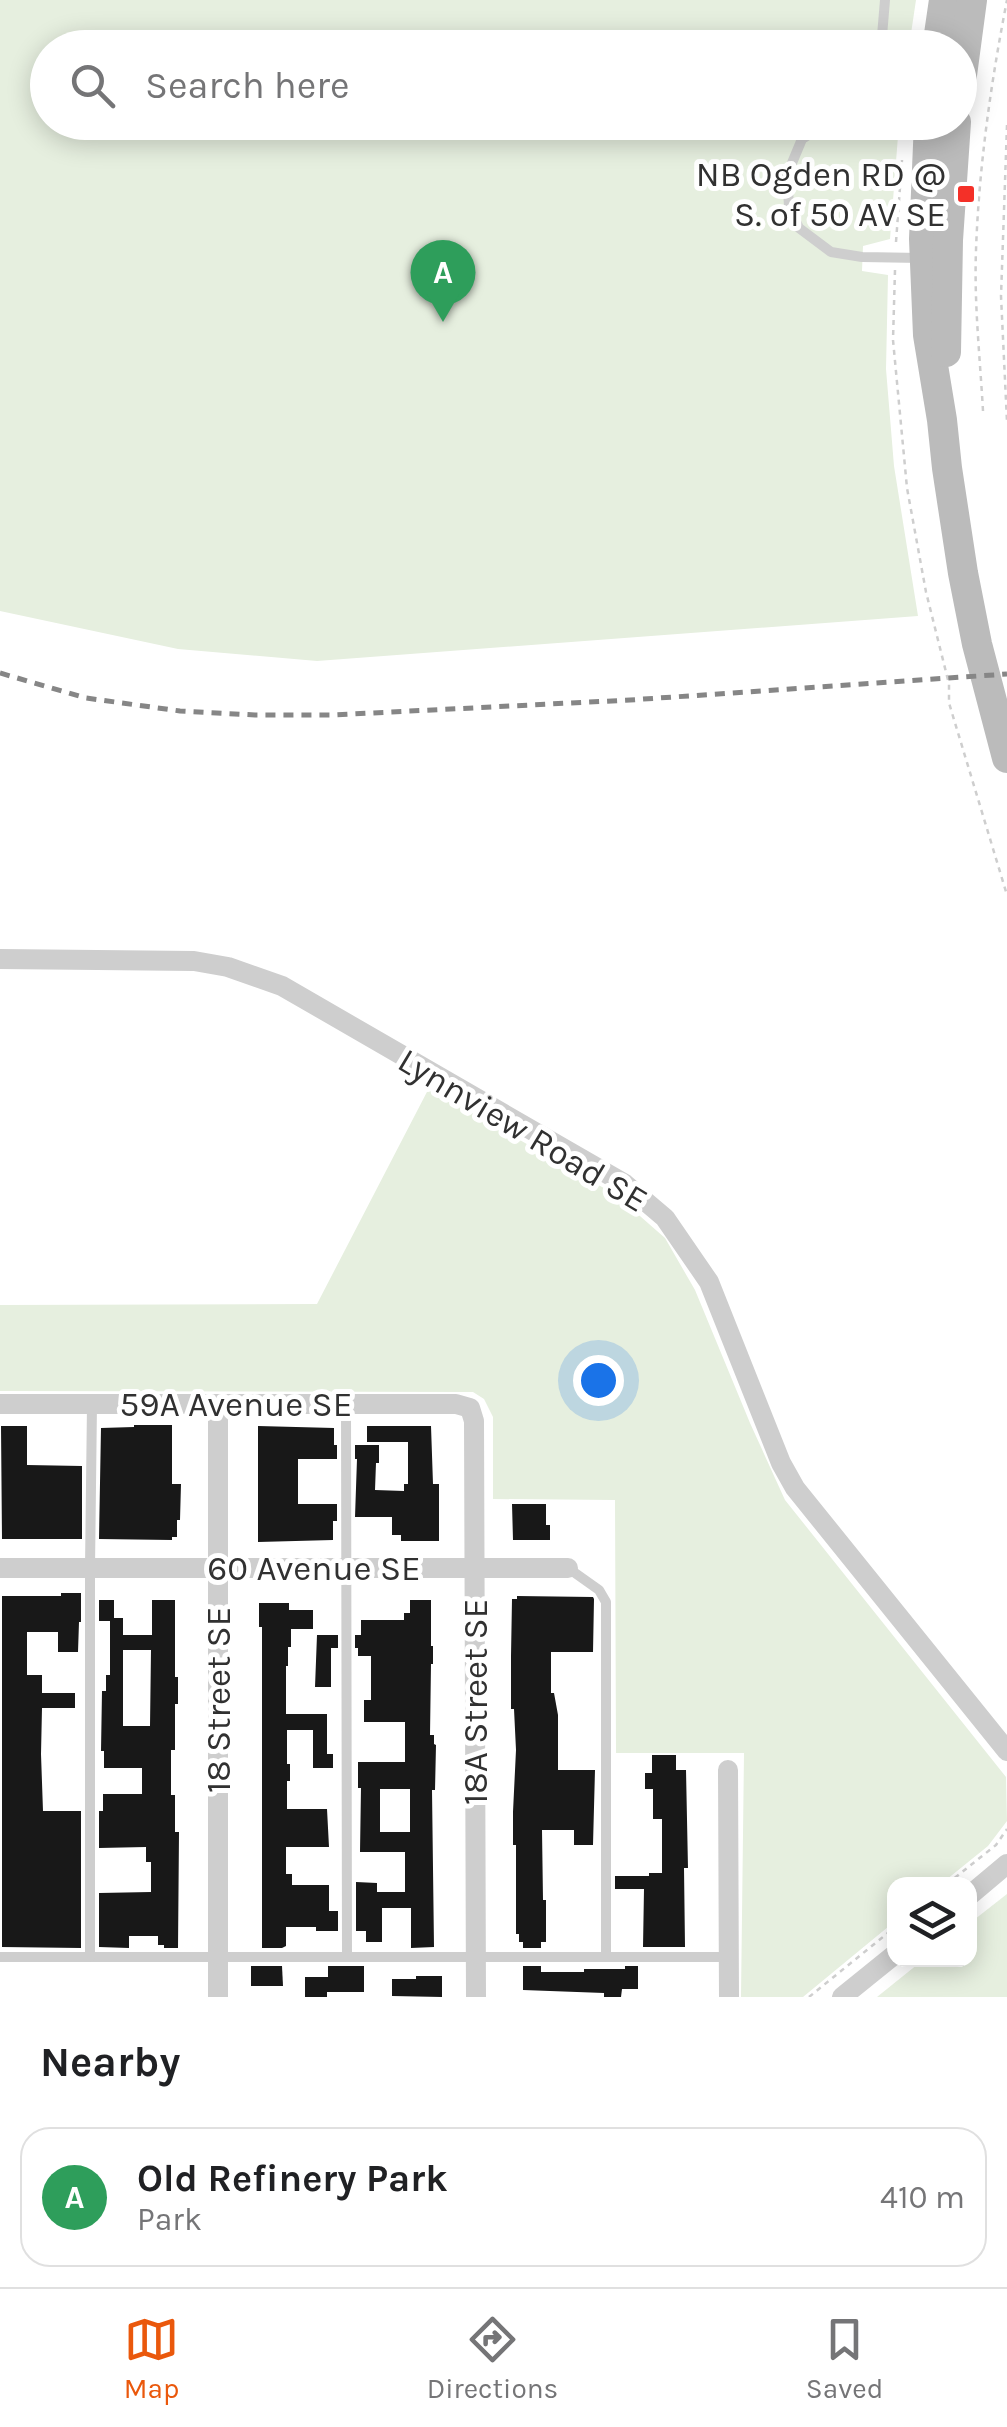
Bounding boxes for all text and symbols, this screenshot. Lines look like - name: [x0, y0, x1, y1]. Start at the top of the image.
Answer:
- search box: [30, 30, 977, 140]
- icon: search: [65, 58, 120, 113]
- text: Search here: [145, 63, 349, 108]
- place label: NB Ogden RD @ S. of 50 AV SE: [696, 154, 946, 235]
- marker: NB Ogden RD @ S. of 50 AV SE: [955, 183, 977, 205]
- pin: A: [410, 240, 476, 322]
- street label: Lynnview Road SE: [391, 1040, 655, 1221]
- your location: [573, 1355, 624, 1406]
- street label: 59A Avenue SE: [120, 1384, 352, 1425]
- street label: 60 Avenue SE: [207, 1548, 421, 1589]
- street label: 18A Street SE: [455, 1599, 496, 1805]
- street label: 18 Street SE: [198, 1607, 239, 1793]
- map controls: [887, 1877, 977, 1967]
- button: layers: [887, 1877, 977, 1967]
- text: Nearby: [40, 2037, 180, 2087]
- text: Old Refinery Park: [137, 2156, 448, 2201]
- text: A: [64, 2179, 85, 2216]
- text: 410 m: [880, 2179, 965, 2216]
- text: Park: [137, 2201, 202, 2238]
- tab: Map: [124, 2312, 179, 2405]
- tab: Directions: [427, 2312, 558, 2405]
- tab: Saved: [806, 2312, 883, 2405]

